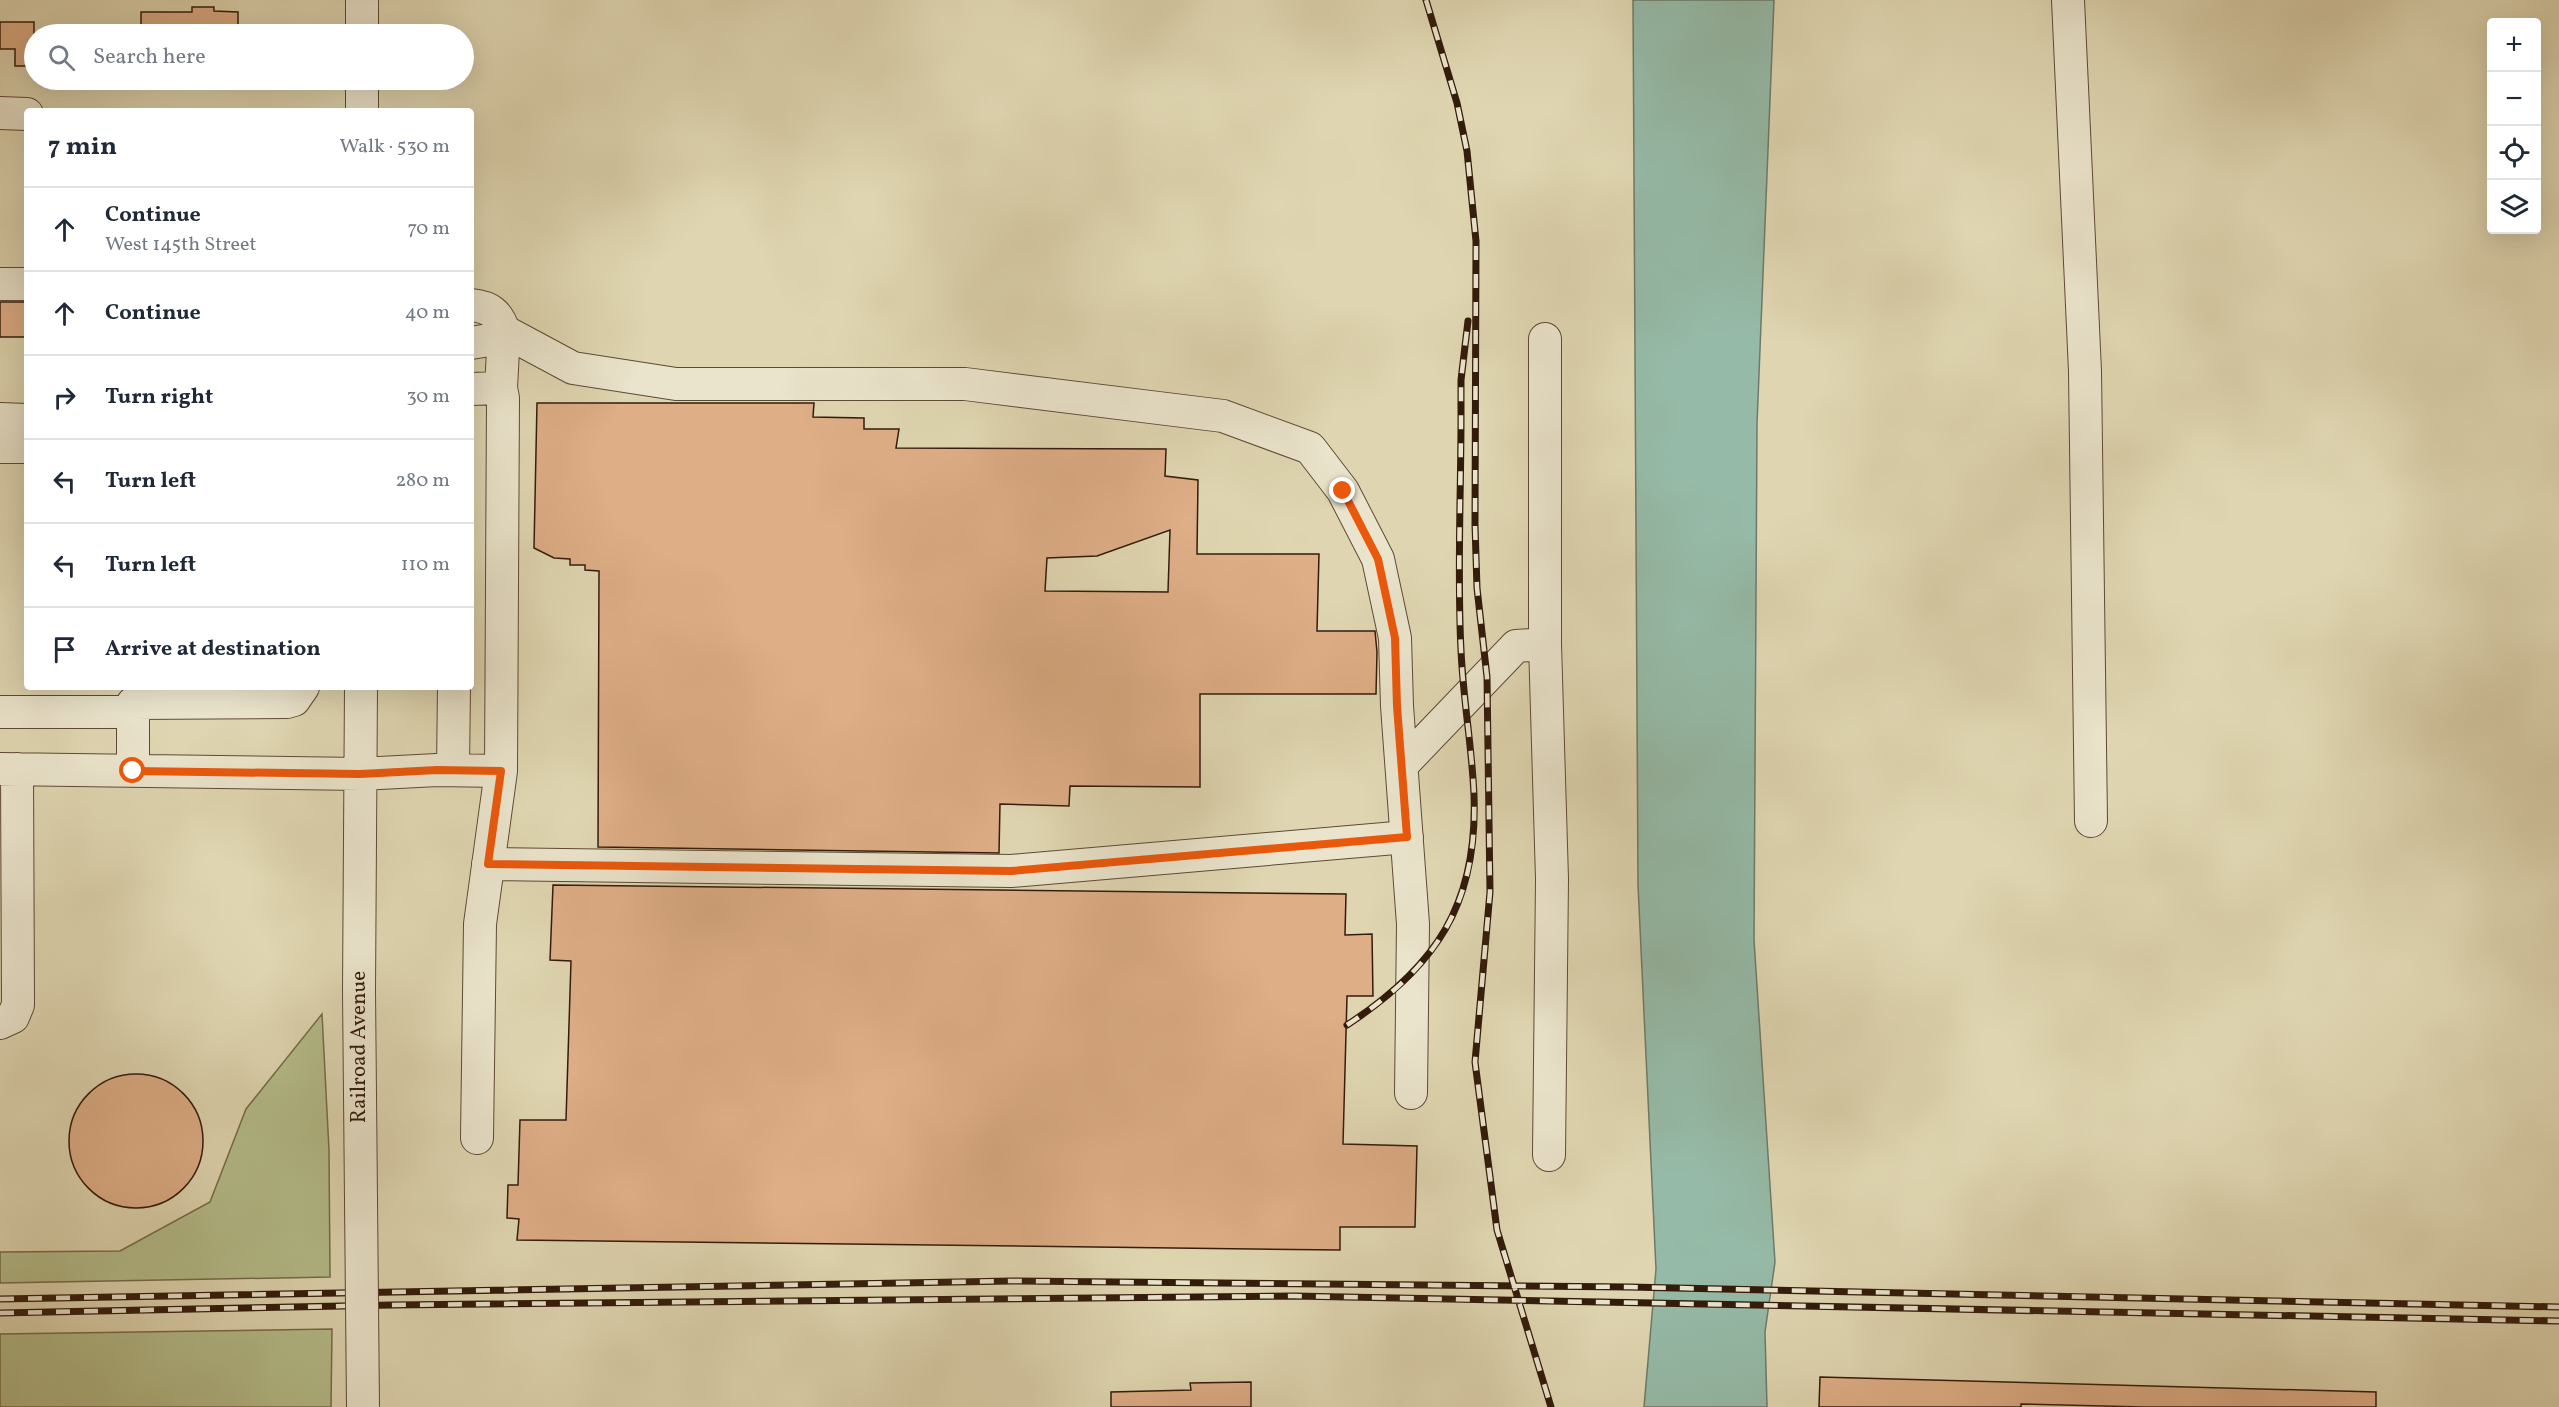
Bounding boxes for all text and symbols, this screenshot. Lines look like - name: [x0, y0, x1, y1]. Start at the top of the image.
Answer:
- map controls: [2487, 18, 2541, 234]
- button: +: [2487, 18, 2541, 72]
- search box: [24, 24, 474, 90]
- icon: search: [45, 41, 78, 74]
- text: Search here: [93, 42, 206, 73]
- button: −: [2487, 72, 2541, 126]
- button: locate: [2487, 126, 2541, 180]
- text: 7 min: [48, 129, 117, 165]
- text: Walk · 530 m: [339, 133, 450, 161]
- button: layers: [2487, 180, 2541, 234]
- text: Continue: [105, 200, 201, 231]
- icon: ahead: [48, 213, 81, 246]
- text: 70 m: [407, 215, 450, 243]
- text: West 145th Street: [105, 231, 257, 259]
- icon: ahead: [48, 297, 81, 330]
- text: Continue: [105, 298, 201, 329]
- text: 40 m: [405, 299, 450, 327]
- icon: right: [48, 381, 81, 414]
- text: Turn right: [105, 382, 213, 413]
- text: 30 m: [406, 383, 450, 411]
- icon: left: [48, 465, 81, 498]
- text: Turn left: [105, 466, 196, 497]
- text: 280 m: [395, 467, 450, 495]
- route end: [1329, 477, 1355, 503]
- icon: left: [48, 549, 81, 582]
- text: Turn left: [105, 550, 196, 581]
- text: 110 m: [401, 551, 450, 579]
- icon: arrive: [48, 633, 81, 666]
- text: Arrive at destination: [105, 634, 321, 665]
- route start: [119, 757, 145, 783]
- street label: Railroad Avenue: [345, 971, 374, 1123]

